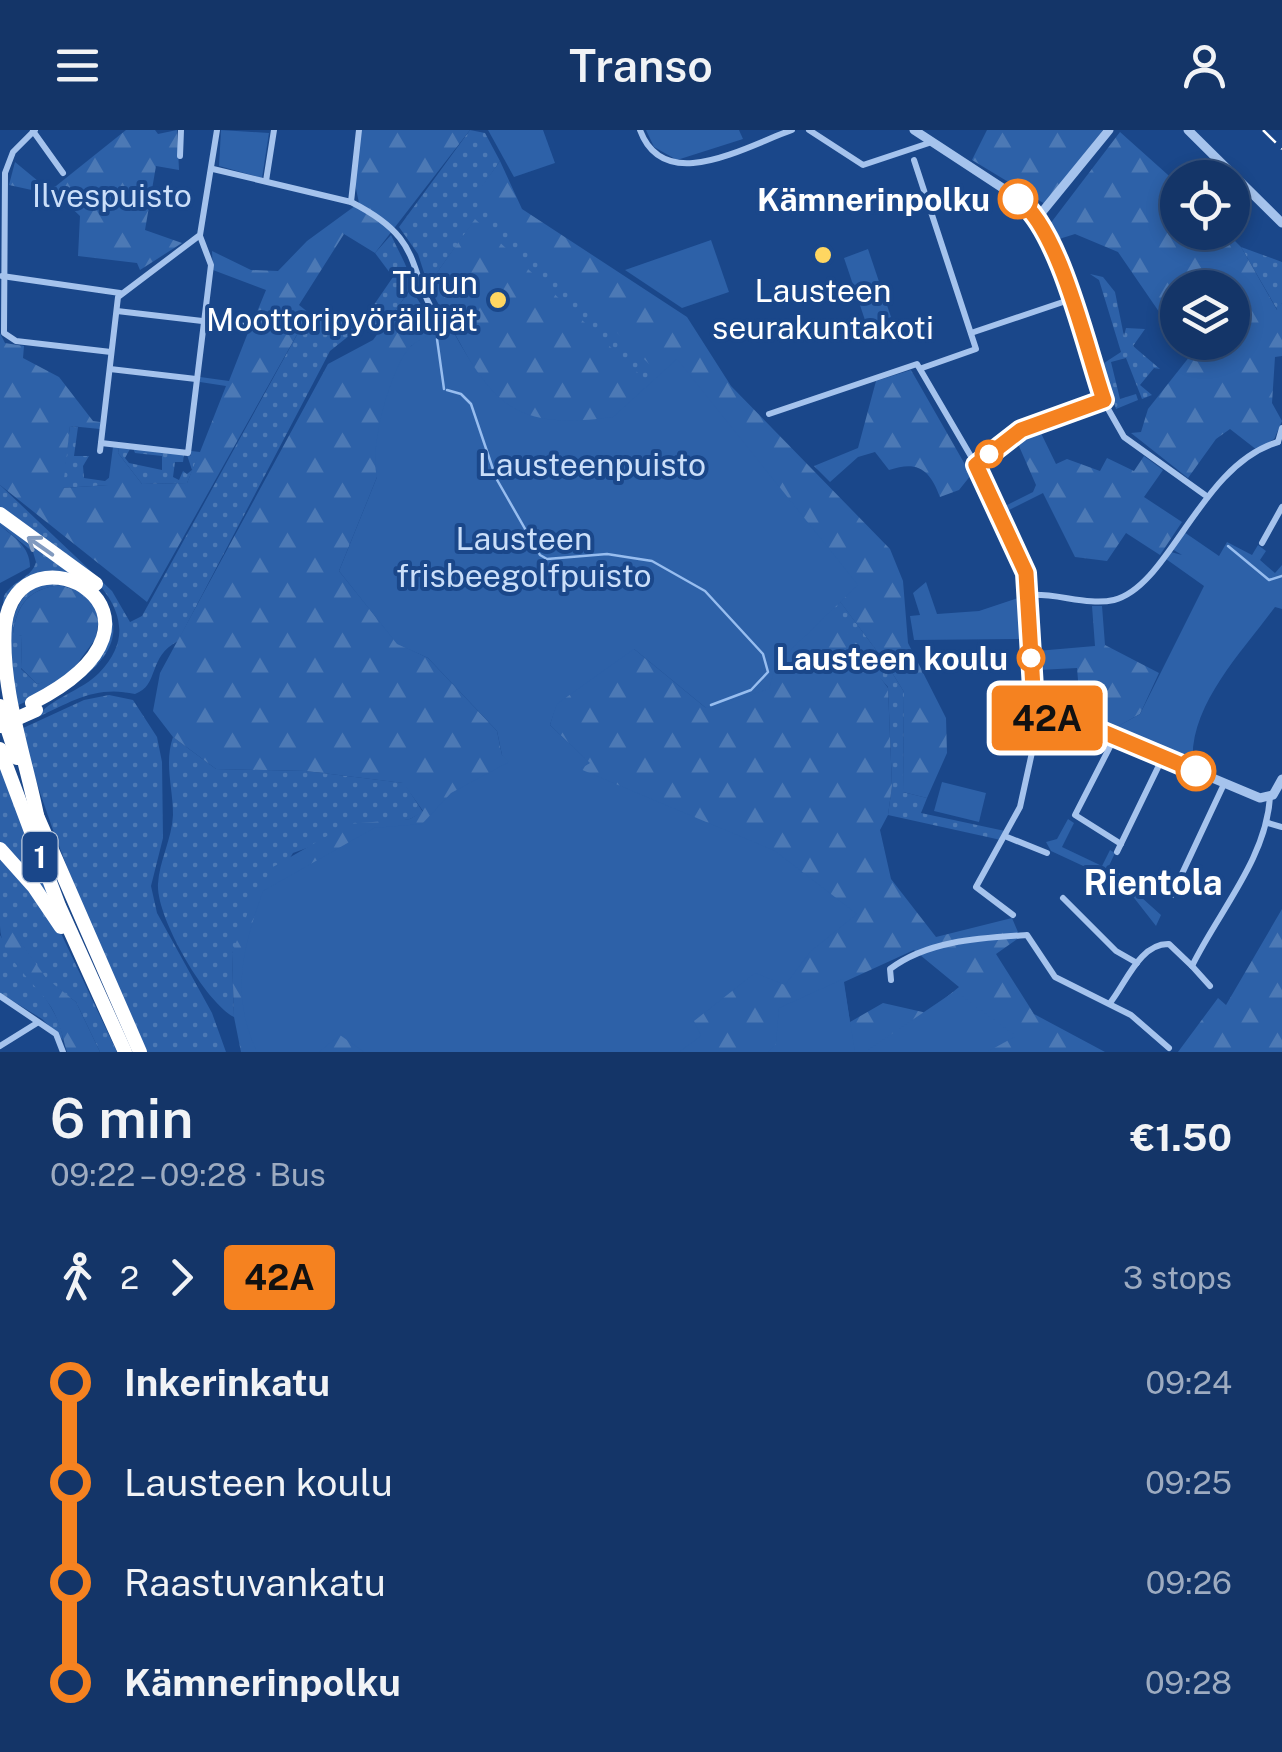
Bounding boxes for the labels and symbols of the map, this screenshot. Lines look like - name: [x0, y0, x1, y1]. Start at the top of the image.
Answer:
- park label: Ilvespuisto: [32, 177, 192, 214]
- marker: Kämnerinpolku: [999, 180, 1037, 218]
- place label: Kämnerinpolku: [757, 181, 990, 218]
- marker: Lausteen seurakuntakoti: [812, 244, 834, 266]
- place label: Turun Moottoripyöräilijät: [206, 264, 478, 338]
- place label: Lausteen seurakuntakoti: [712, 272, 934, 346]
- marker: Turun Moottoripyöräilijät: [487, 289, 509, 311]
- unlabelled marker: [976, 441, 1002, 467]
- park label: Lausteenpuisto: [478, 446, 706, 483]
- park label: Lausteen frisbeegolfpuisto: [396, 520, 652, 594]
- one-way arrow: [27, 536, 55, 557]
- place label: Lausteen koulu: [776, 640, 1008, 677]
- marker: Lausteen koulu: [1018, 645, 1044, 671]
- line badge: 42A: [990, 686, 1104, 750]
- unlabelled marker: [1177, 752, 1215, 790]
- road number: 1: [22, 832, 58, 882]
- district label: Rientola: [1083, 862, 1223, 903]

